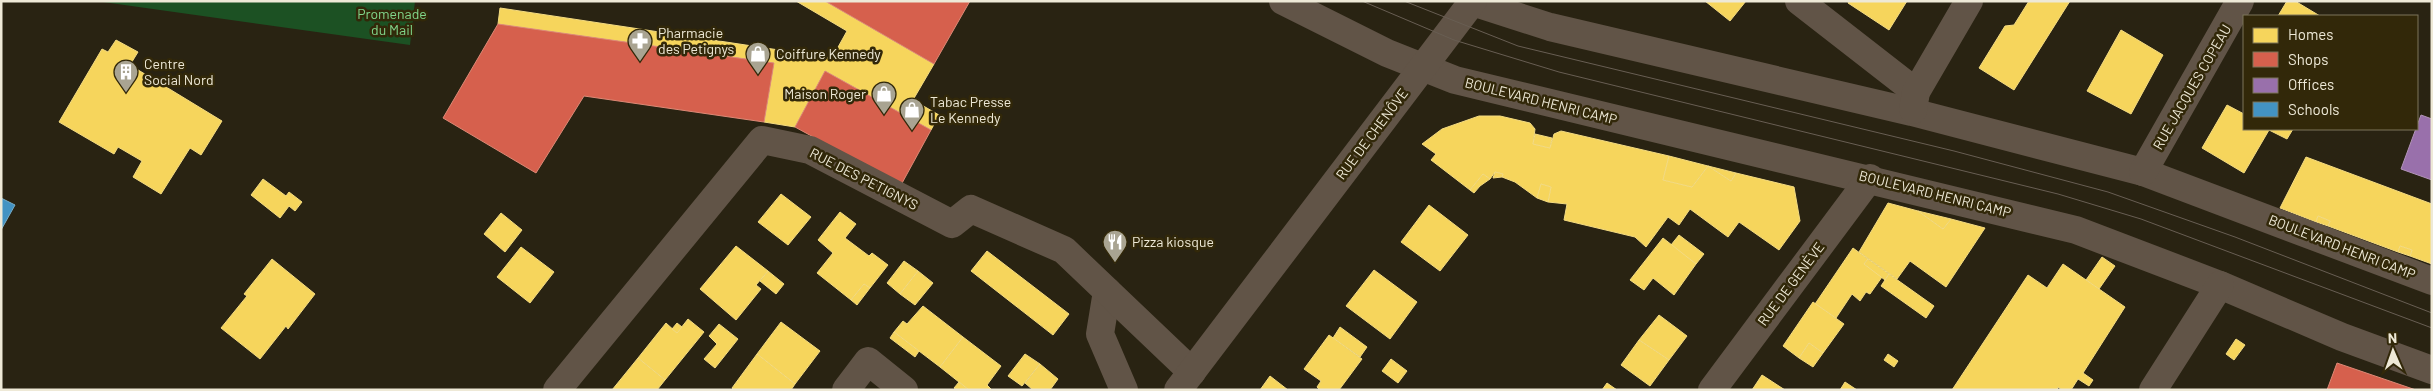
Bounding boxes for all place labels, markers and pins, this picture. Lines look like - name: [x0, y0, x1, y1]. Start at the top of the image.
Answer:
- place label: Pharmacie des Petignys: [658, 24, 735, 57]
- pharmacy icon: Pharmacie des Petignys: [627, 28, 653, 62]
- shop icon: Coiffure Kennedy: [745, 41, 771, 75]
- place label: Coiffure Kennedy: [776, 45, 881, 62]
- place label: Centre Social Nord: [144, 55, 214, 88]
- building icon: Centre Social Nord: [113, 59, 139, 93]
- shop icon: Maison Roger: [871, 81, 897, 115]
- place label: Maison Roger: [784, 85, 866, 102]
- place label: Tabac Presse Le Kennedy: [930, 93, 1011, 126]
- shop icon: Tabac Presse Le Kennedy: [899, 97, 925, 131]
- restaurant icon: Pizza kiosque: [1102, 229, 1128, 263]
- place label: Pizza kiosque: [1132, 233, 1214, 250]

